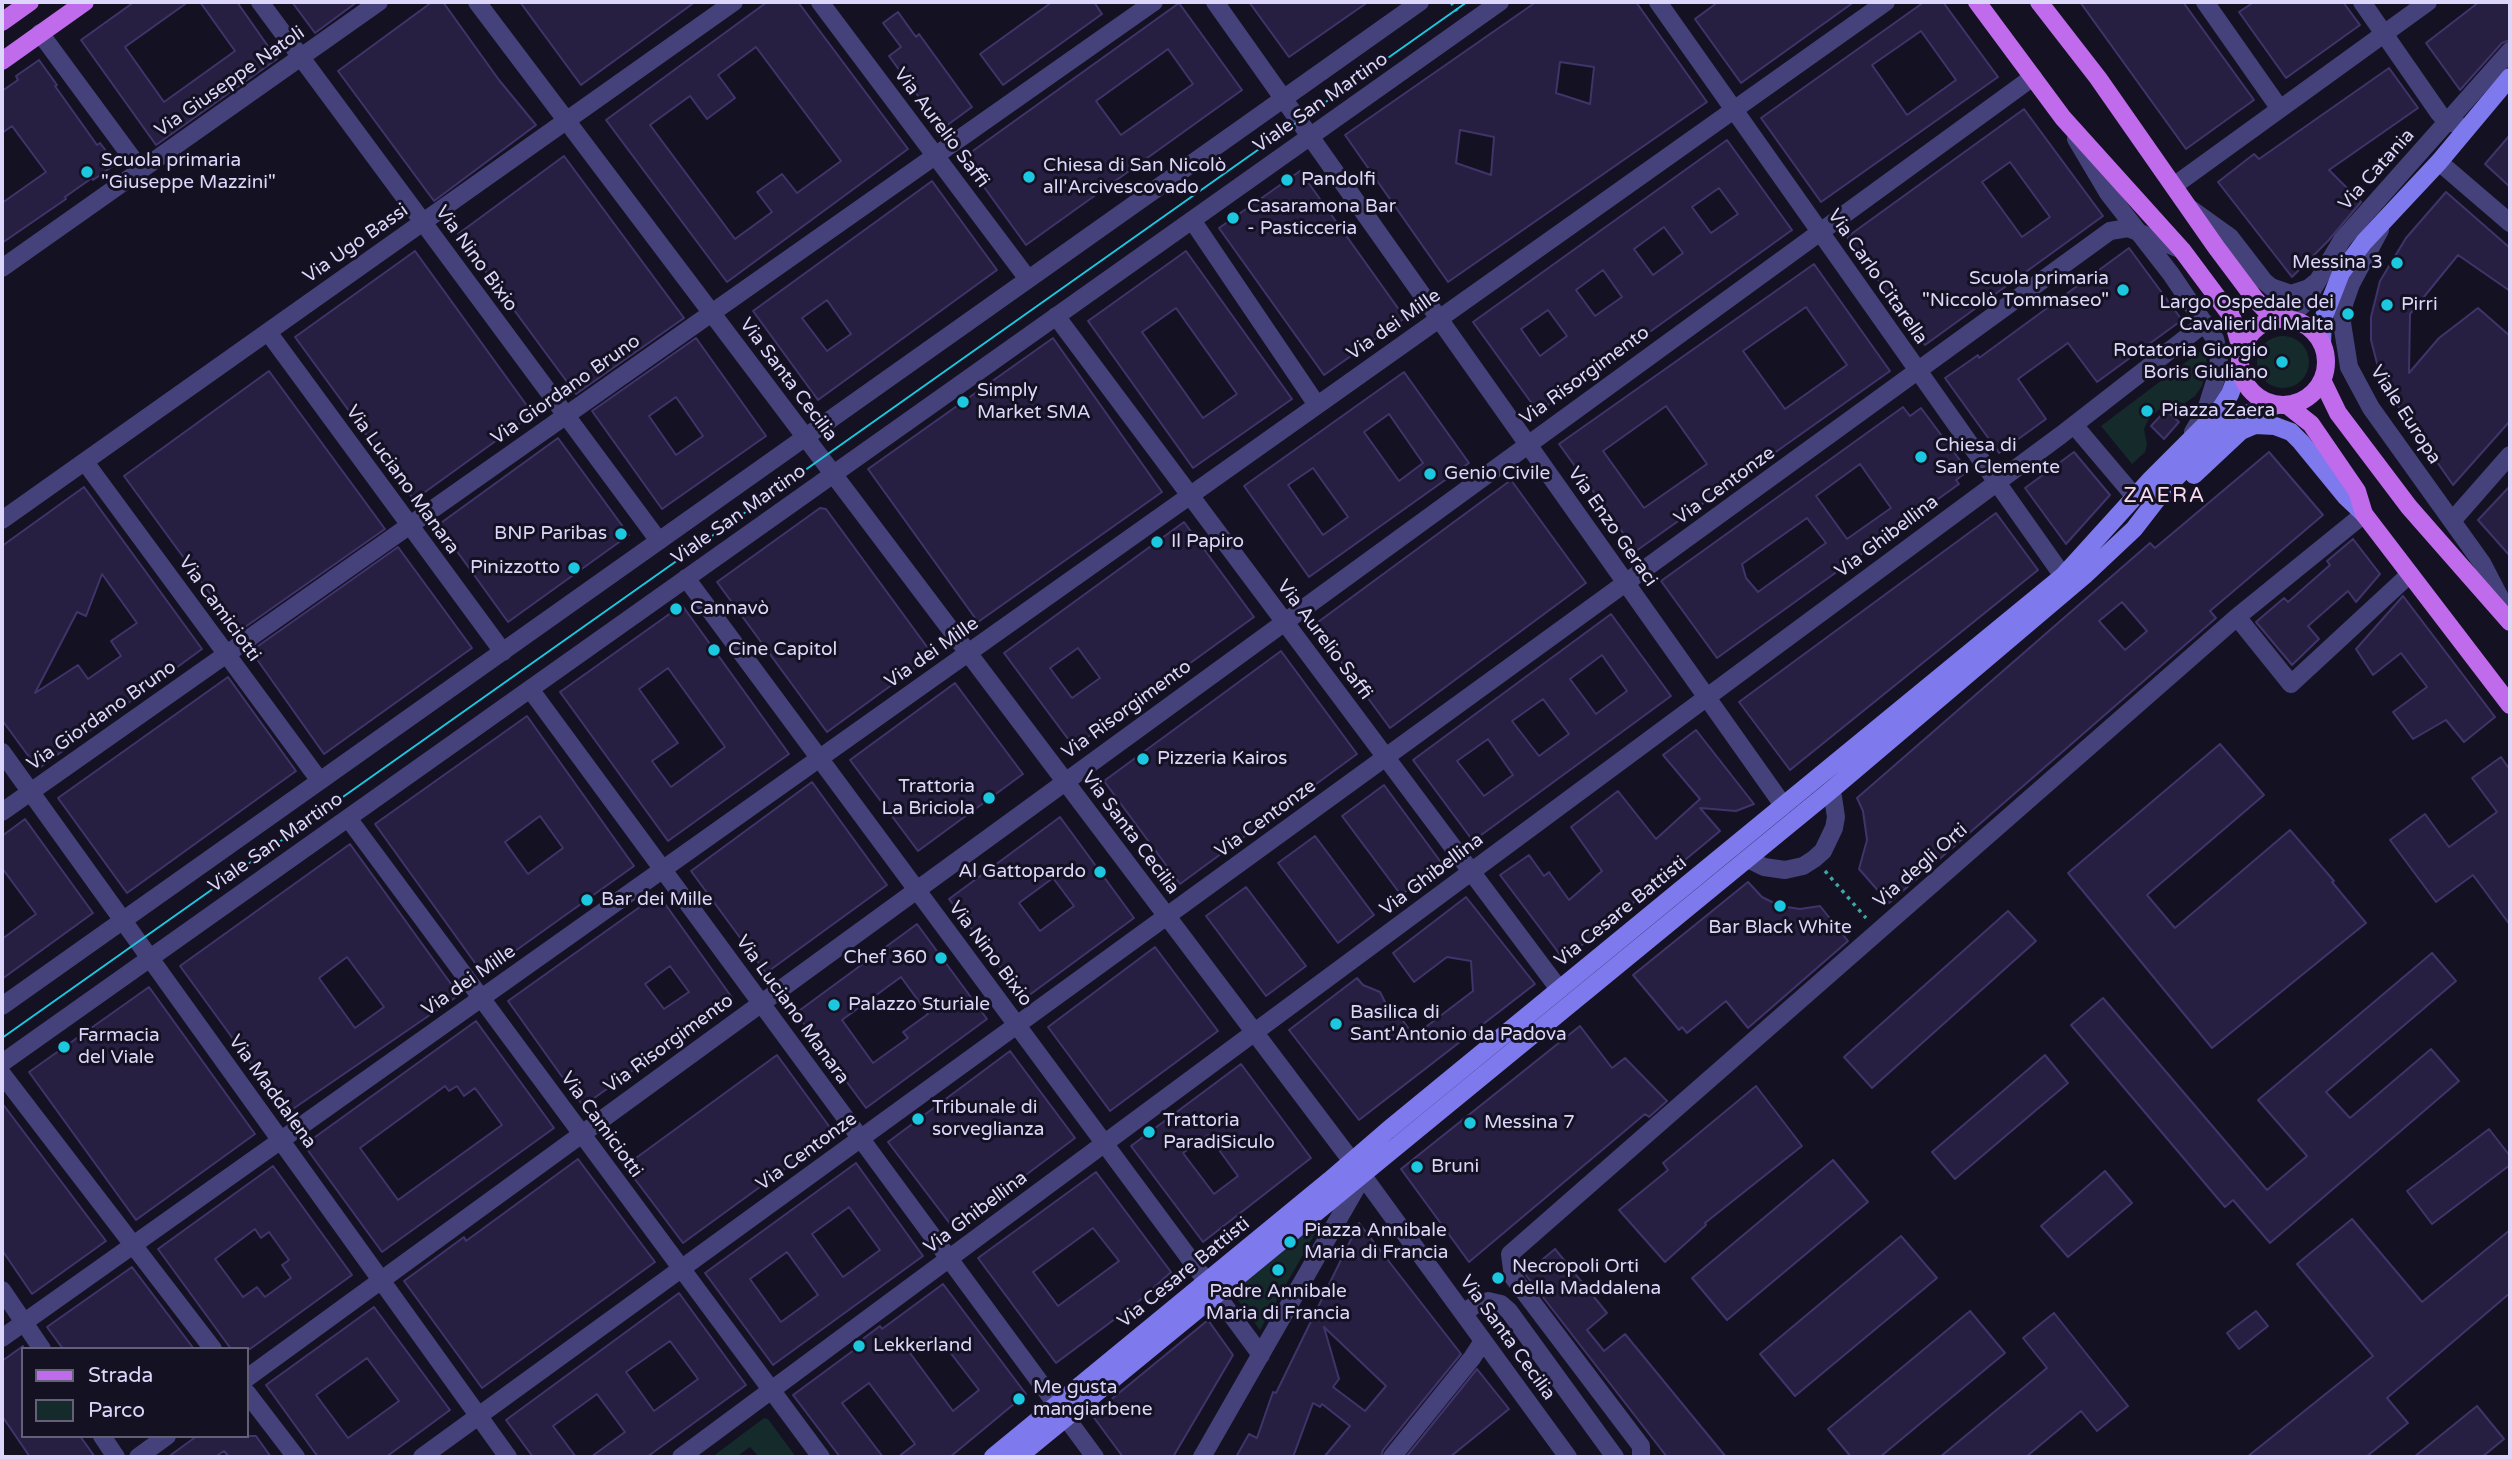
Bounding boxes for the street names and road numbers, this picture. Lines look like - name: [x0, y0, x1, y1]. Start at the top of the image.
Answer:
- street label: Via Giuseppe Natoli: [151, 22, 309, 142]
- street label: Viale San Martino: [1249, 48, 1393, 158]
- street label: Via Aurelio Saffi: [888, 64, 994, 192]
- street label: Via Catania: [2334, 125, 2420, 215]
- street label: Via Ugo Bassi: [299, 199, 413, 289]
- street label: Via Nino Bixio: [430, 202, 522, 316]
- street label: Via Carlo Citarella: [1822, 205, 1932, 349]
- street label: Via dei Mille: [1343, 284, 1445, 366]
- street label: Via Santa Cecilia: [734, 314, 842, 446]
- street label: Via Risorgimento: [1516, 321, 1654, 431]
- street label: Via Giordano Bruno: [487, 330, 645, 450]
- street label: Viale Europa: [2365, 361, 2445, 469]
- street label: Via Luciano Manara: [340, 401, 464, 559]
- street label: Via Centonze: [1670, 442, 1780, 530]
- street label: Viale San Martino: [667, 460, 811, 570]
- street label: Via Enzo Geraci: [1562, 463, 1662, 591]
- street label: Via Ghibellina: [1831, 491, 1943, 583]
- street label: Via Camiciotti: [173, 552, 265, 666]
- street label: Via Aurelio Saffi: [1271, 576, 1377, 704]
- street label: Via dei Mille: [881, 612, 983, 694]
- street label: Via Risorgimento: [1058, 655, 1196, 765]
- street label: Via Giordano Bruno: [23, 656, 181, 776]
- street label: Via Santa Cecilia: [1076, 767, 1184, 899]
- street label: Via Centonze: [1211, 775, 1321, 863]
- street label: Viale San Martino: [204, 788, 348, 898]
- street label: Via degli Orti: [1869, 819, 1973, 913]
- street label: Via Ghibellina: [1376, 829, 1488, 921]
- street label: Via Cesare Battisti: [1550, 852, 1692, 972]
- street label: Via Nino Bixio: [943, 897, 1037, 1011]
- street label: Via Luciano Manara: [730, 931, 854, 1089]
- street label: Via dei Mille: [418, 940, 520, 1022]
- street label: Via Risorgimento: [600, 989, 738, 1099]
- street label: Via Maddalena: [223, 1031, 321, 1153]
- street label: Via Camiciotti: [555, 1068, 647, 1182]
- street label: Via Centonze: [752, 1108, 862, 1196]
- street label: Via Ghibellina: [920, 1167, 1032, 1259]
- street label: Via Cesare Battisti: [1113, 1213, 1255, 1333]
- street label: Via Santa Cecilia: [1454, 1271, 1560, 1405]

